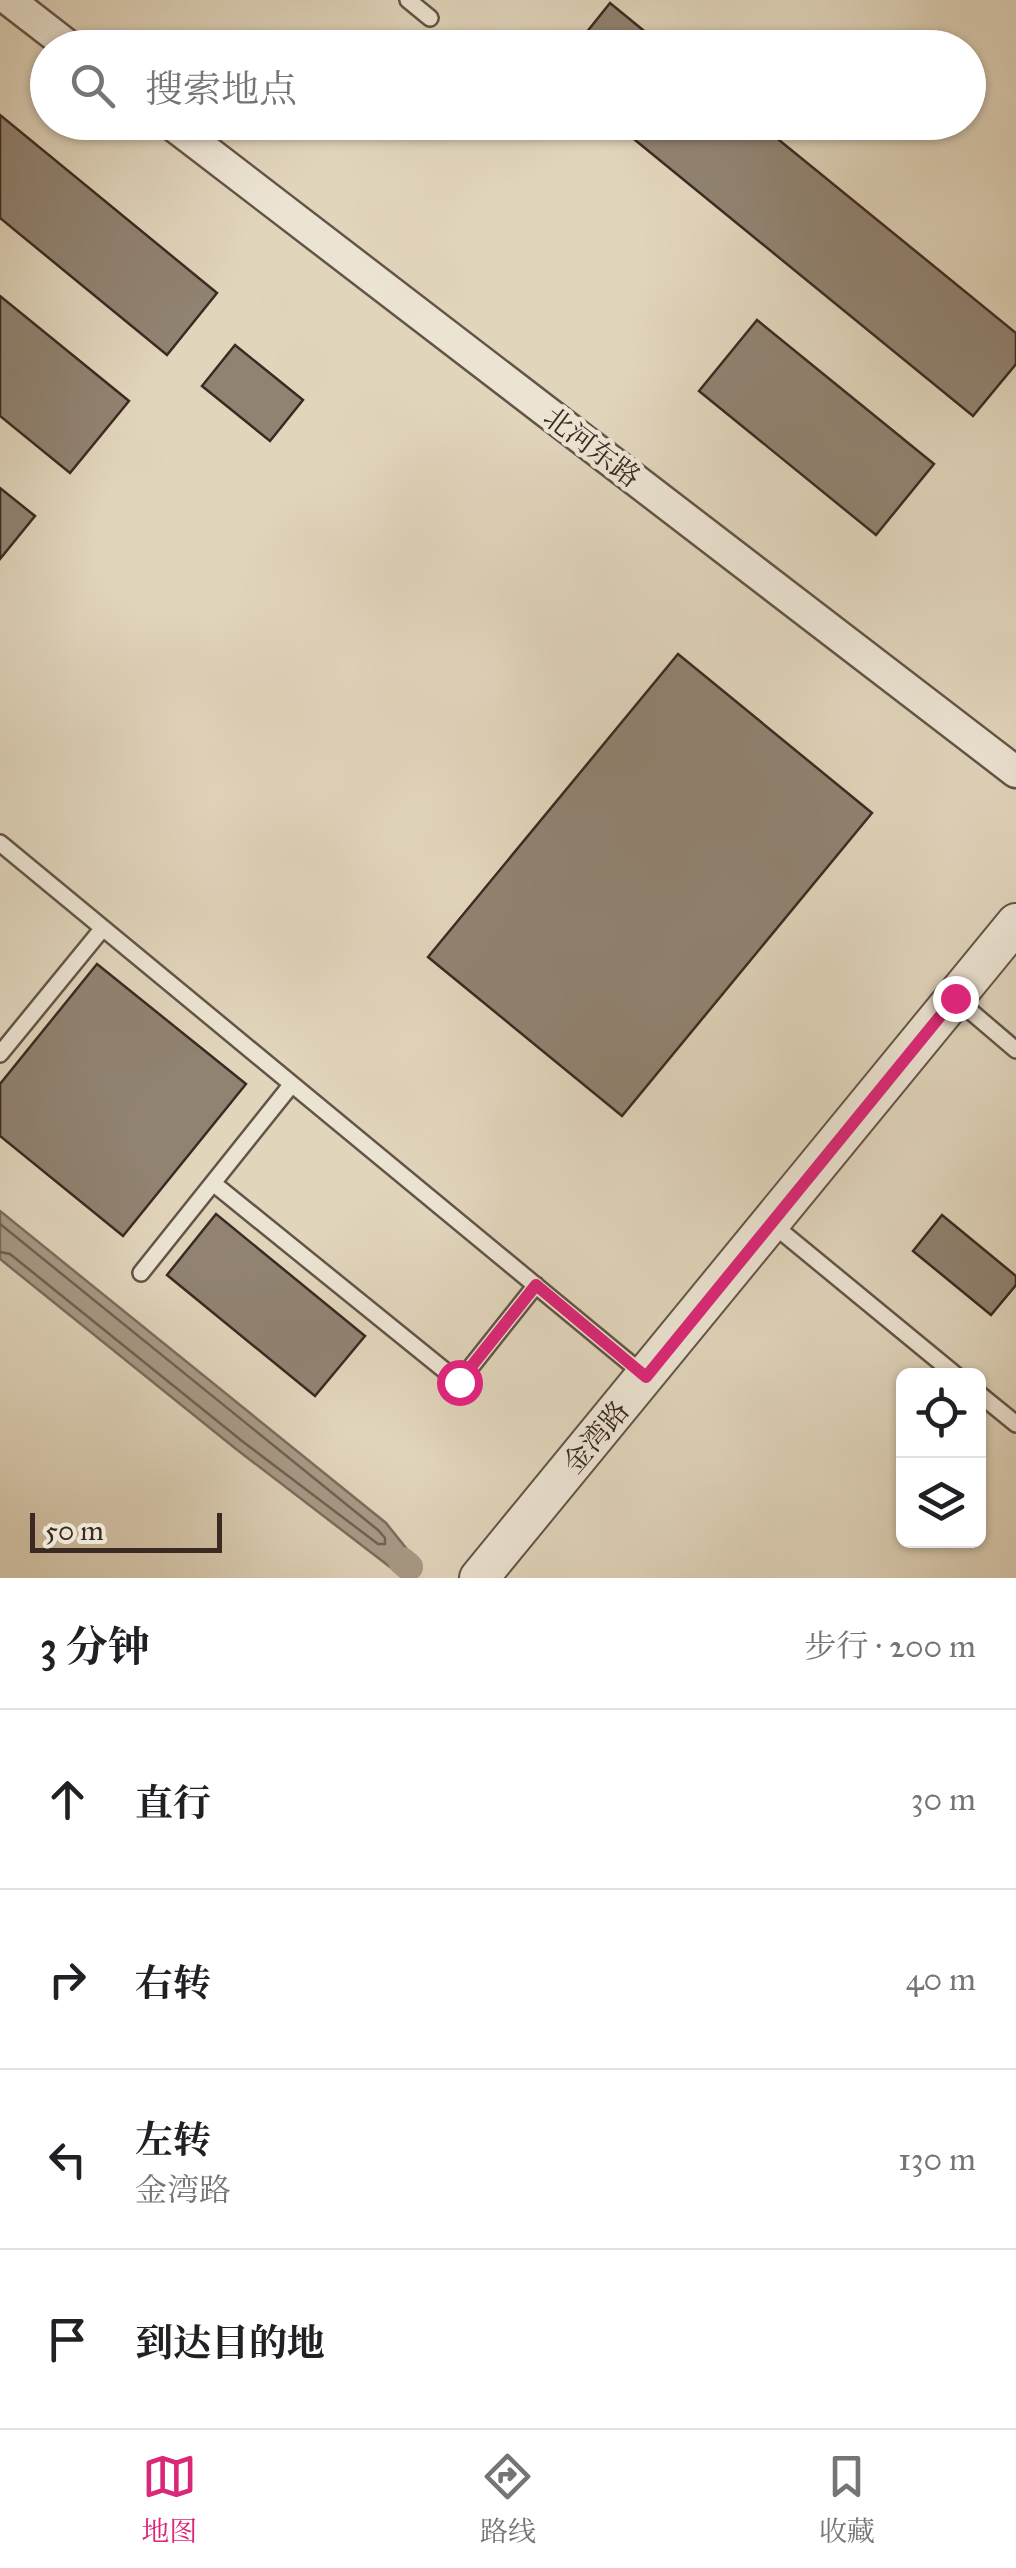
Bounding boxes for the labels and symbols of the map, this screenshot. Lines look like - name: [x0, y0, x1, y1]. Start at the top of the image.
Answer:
- street label: 北河东路: [537, 399, 647, 495]
- route end: [933, 976, 979, 1022]
- route start: [437, 1360, 483, 1406]
- street label: 金湾路: [556, 1394, 636, 1480]
- scale bar: [30, 1508, 222, 1552]

